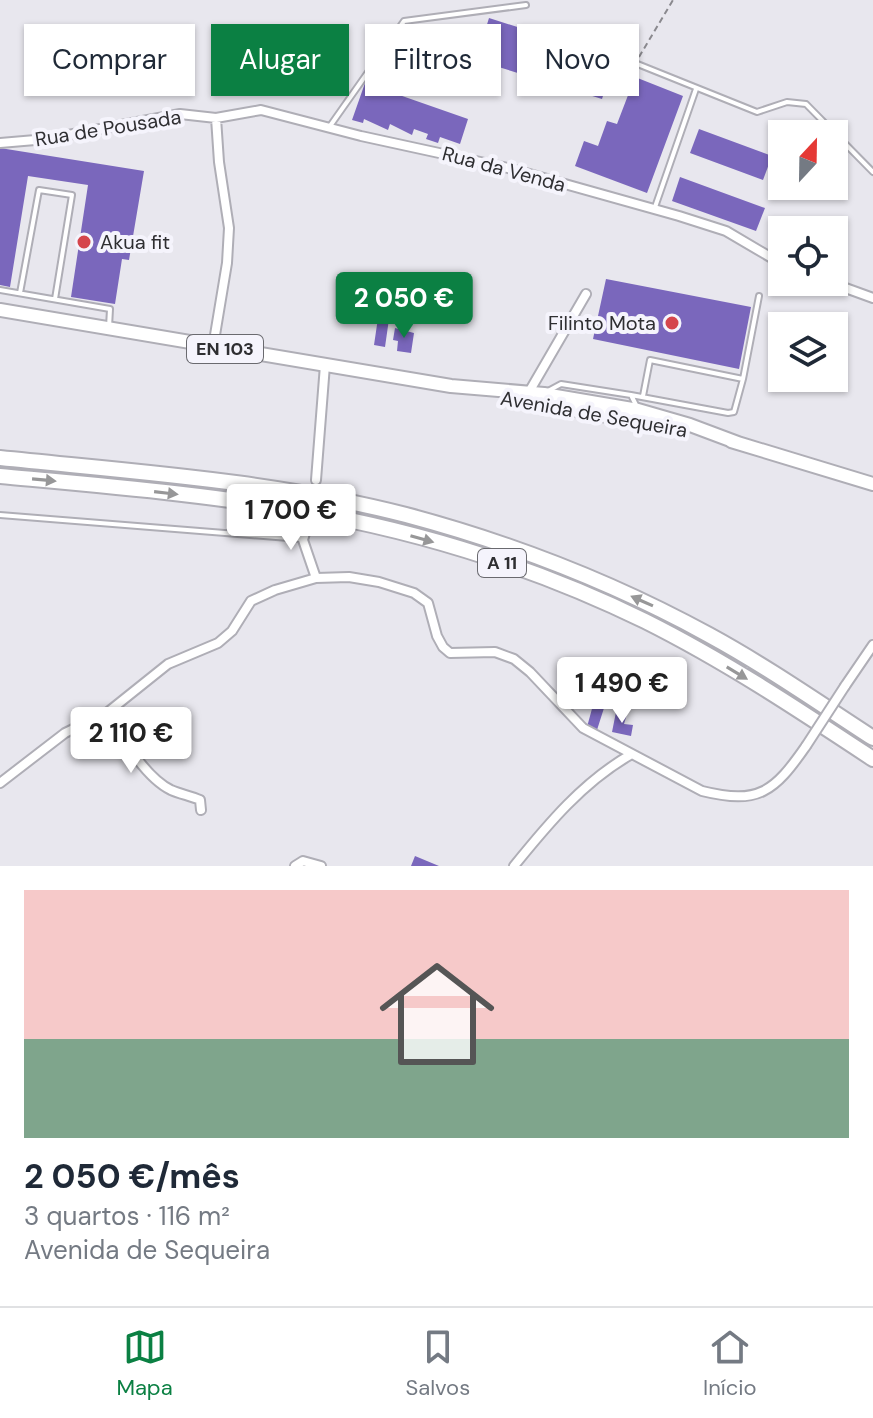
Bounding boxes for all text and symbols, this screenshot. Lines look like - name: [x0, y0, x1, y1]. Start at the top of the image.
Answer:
- chip: Comprar: [24, 24, 195, 96]
- chip: Alugar: [211, 24, 349, 96]
- chip: Filtros: [365, 24, 501, 96]
- chip: Novo: [517, 24, 639, 96]
- street label: Rua de Pousada: [33, 104, 183, 152]
- north arrow: [768, 120, 848, 200]
- map controls: [768, 120, 848, 392]
- street label: Rua da Venda: [439, 140, 569, 198]
- button: locate: [768, 216, 848, 296]
- place label: Akua fit: [100, 229, 170, 255]
- marker: Akua fit: [75, 233, 93, 251]
- pin: 2 050 €: [330, 272, 478, 340]
- text: 2 050 €: [354, 281, 454, 315]
- place label: Filinto Mota: [548, 310, 656, 336]
- button: layers: [768, 312, 848, 392]
- marker: Filinto Mota: [663, 314, 681, 332]
- road number: EN 103: [187, 335, 263, 363]
- street label: Avenida de Sequeira: [499, 385, 689, 443]
- one-way arrow: [32, 474, 57, 487]
- pin: 1 700 €: [217, 484, 365, 552]
- one-way arrow: [154, 487, 179, 500]
- text: 1 700 €: [245, 493, 337, 527]
- one-way arrow: [410, 533, 434, 546]
- road number: A 11: [478, 549, 526, 577]
- one-way arrow: [630, 595, 654, 608]
- pin: 1 490 €: [548, 657, 696, 725]
- text: 1 490 €: [575, 666, 669, 700]
- one-way arrow: [726, 666, 748, 680]
- pin: 2 110 €: [57, 707, 205, 775]
- text: 2 110 €: [89, 716, 174, 750]
- icon: home: [365, 942, 509, 1086]
- text: 2 050 €/mês: [24, 1154, 240, 1199]
- text: 3 quartos · 116 m²: [24, 1199, 230, 1233]
- text: Avenida de Sequeira: [24, 1233, 270, 1267]
- tab: Mapa: [116, 1325, 173, 1402]
- tab: Salvos: [405, 1325, 470, 1402]
- tab: Início: [703, 1325, 757, 1402]

